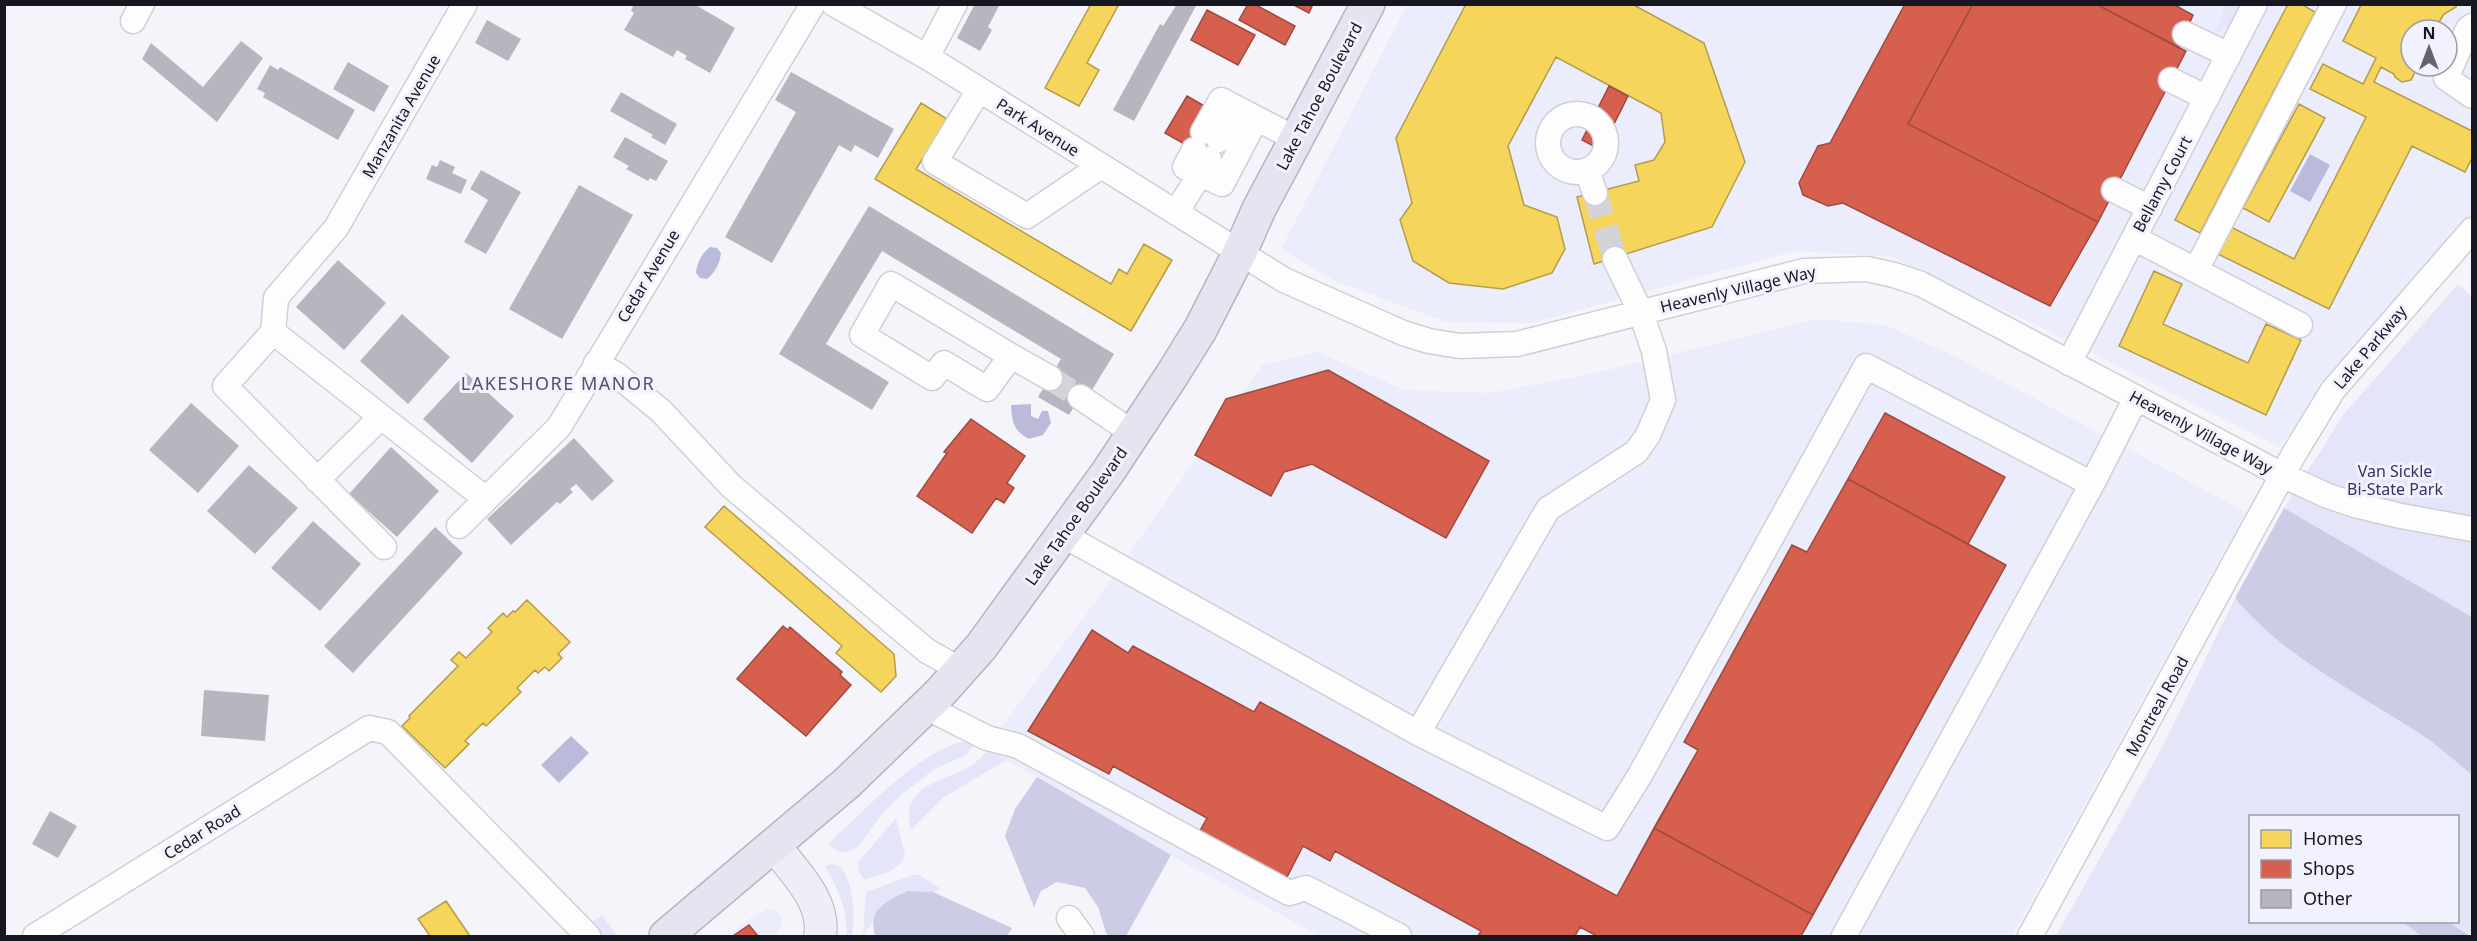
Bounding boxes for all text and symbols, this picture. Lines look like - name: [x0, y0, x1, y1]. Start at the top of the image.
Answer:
- street label: Lake Tahoe Boulevard: [1271, 18, 1367, 174]
- north arrow: [2399, 18, 2459, 78]
- text: N: [2422, 22, 2436, 44]
- street label: Manzanita Avenue: [357, 50, 445, 182]
- street label: Park Avenue: [992, 93, 1084, 161]
- street label: Bellamy Court: [2127, 132, 2197, 236]
- street label: Cedar Avenue: [612, 225, 684, 327]
- street label: Heavenly Village Way: [1658, 260, 1819, 318]
- street label: Lake Parkway: [2329, 300, 2412, 393]
- district label: LAKESHORE MANOR: [461, 371, 655, 395]
- street label: Heavenly Village Way: [2126, 385, 2277, 479]
- street label: Lake Tahoe Boulevard: [1020, 442, 1132, 590]
- park label: Van Sickle Bi-State Park: [2347, 460, 2443, 500]
- street label: Montreal Road: [2120, 652, 2194, 760]
- street label: Cedar Road: [159, 800, 245, 864]
- legend: [2249, 815, 2459, 923]
- text: Homes: [2303, 826, 2363, 850]
- text: Shops: [2303, 856, 2355, 880]
- text: Other: [2303, 886, 2353, 910]

